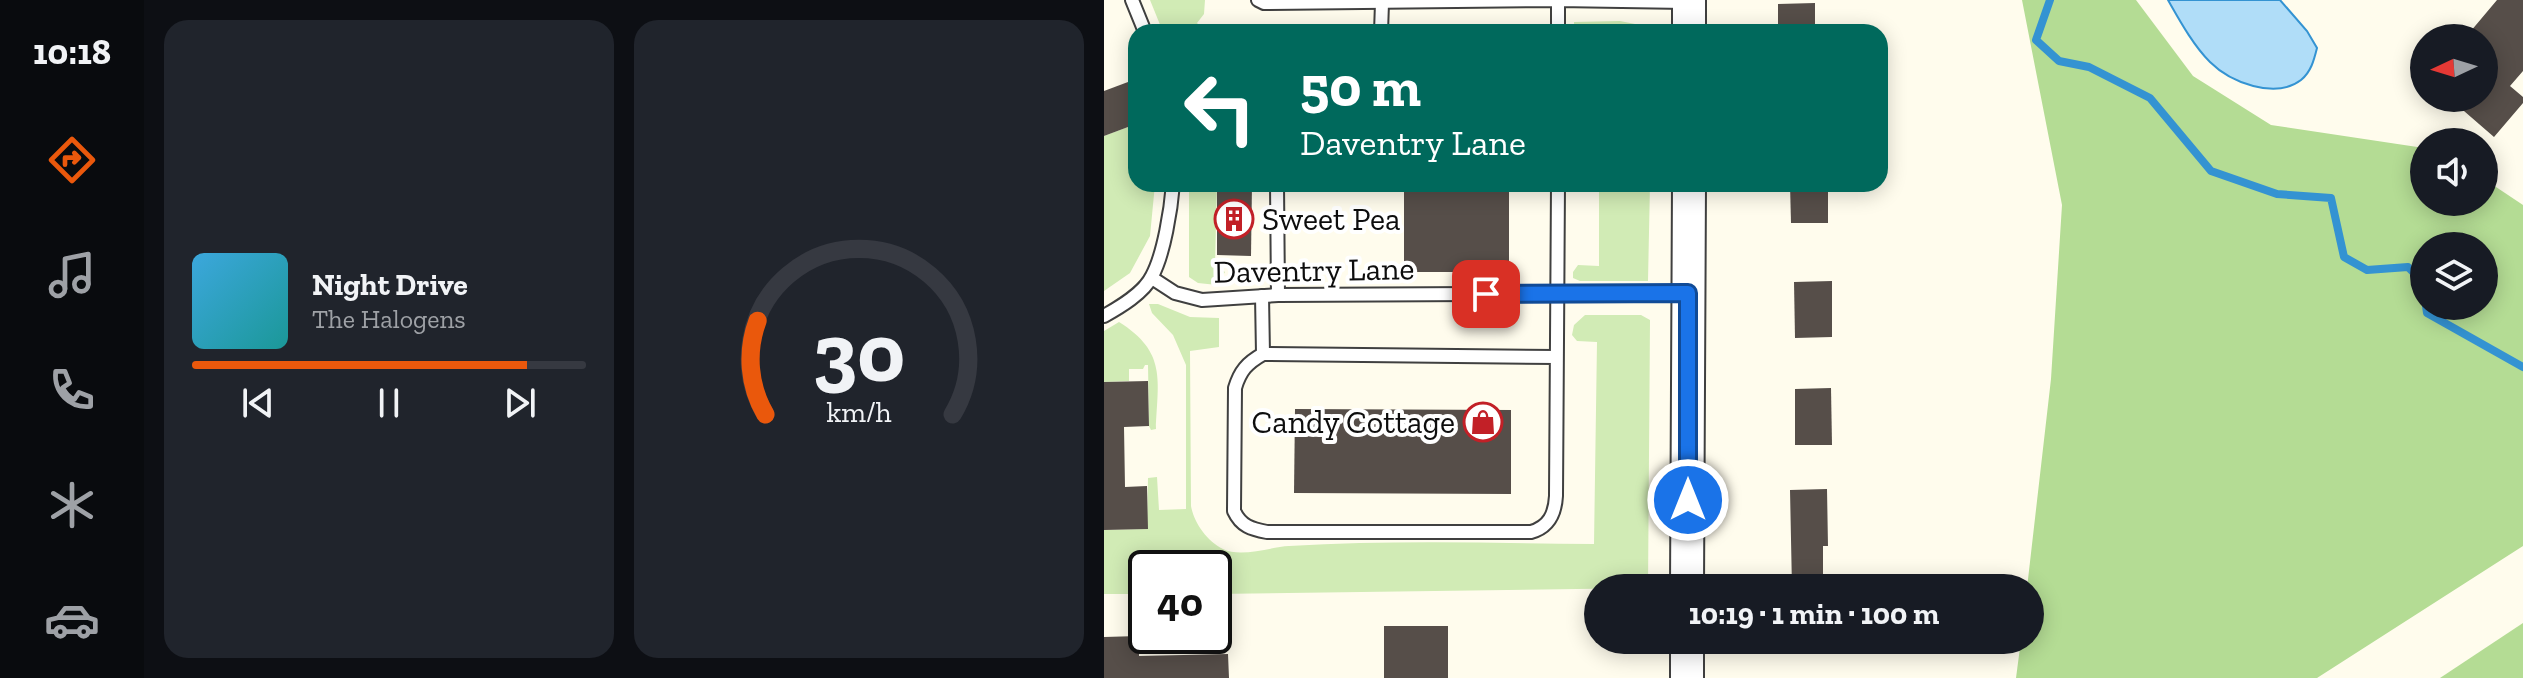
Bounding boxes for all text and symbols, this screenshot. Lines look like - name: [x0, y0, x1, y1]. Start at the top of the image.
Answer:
- north arrow: [2410, 24, 2498, 112]
- map controls: [2410, 24, 2498, 320]
- text: 10:18: [33, 30, 111, 73]
- text: 50 m: [1300, 53, 1421, 120]
- icon: left: [1168, 56, 1272, 160]
- text: Daventry Lane: [1300, 121, 1526, 164]
- button: sound: [2410, 128, 2498, 216]
- icon: directions: [44, 132, 100, 188]
- building icon: Sweet Pea: [1213, 198, 1255, 240]
- place label: Sweet Pea: [1262, 200, 1400, 238]
- button: layers: [2410, 232, 2498, 320]
- icon: music: [44, 247, 100, 303]
- street label: Daventry Lane: [1213, 249, 1415, 291]
- pin: [1452, 260, 1520, 328]
- text: Night Drive: [312, 267, 468, 303]
- icon: arrive: [1464, 272, 1508, 316]
- text: 30: [813, 302, 905, 402]
- text: The Halogens: [312, 303, 466, 335]
- icon: phone: [44, 362, 100, 418]
- icon: previous: [236, 381, 280, 425]
- icon: pause: [367, 381, 411, 425]
- icon: next: [498, 381, 542, 425]
- text: km/h: [826, 395, 892, 429]
- shop icon: Candy Cottage: [1462, 401, 1504, 443]
- place label: Candy Cottage: [1252, 403, 1455, 441]
- position arrow: [1646, 458, 1730, 542]
- icon: climate: [44, 477, 100, 533]
- speed limit sign: 40: [1128, 550, 1232, 654]
- icon: car: [44, 592, 100, 648]
- text: 10:19 · 1 min · 100 m: [1689, 596, 1939, 632]

